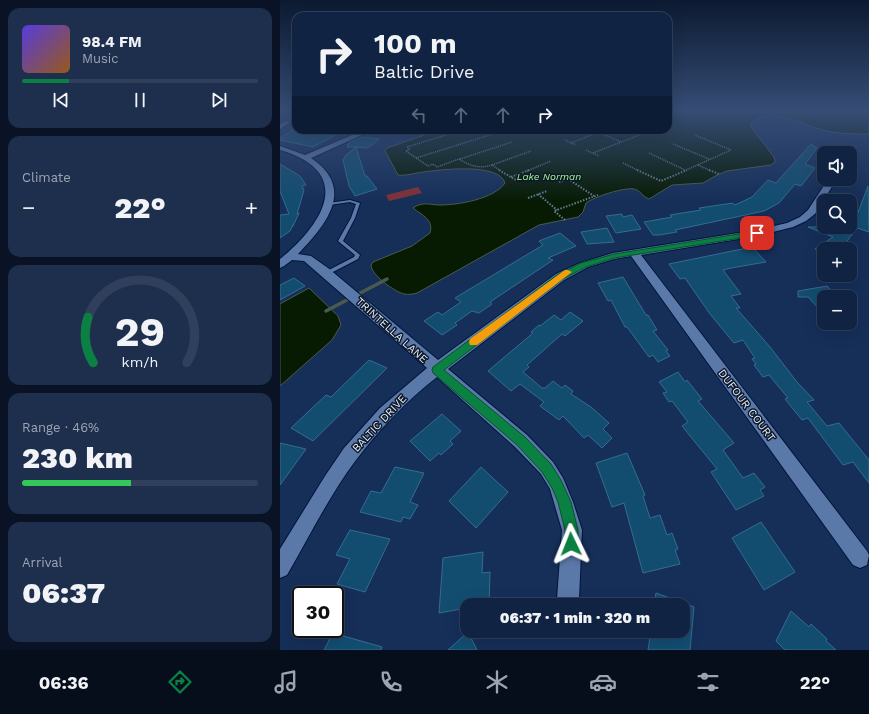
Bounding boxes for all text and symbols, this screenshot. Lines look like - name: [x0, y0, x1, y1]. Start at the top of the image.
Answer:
- text: 100 m: [374, 27, 457, 60]
- icon: right: [308, 28, 360, 80]
- text: 98.4 FM: [82, 33, 142, 51]
- text: Music: [82, 51, 119, 66]
- text: Baltic Drive: [374, 61, 474, 82]
- icon: previous: [50, 89, 72, 111]
- icon: pause: [129, 89, 151, 111]
- icon: next: [208, 89, 230, 111]
- icon: left: [408, 104, 430, 126]
- icon: ahead: [450, 104, 472, 126]
- icon: ahead: [492, 104, 514, 126]
- icon: right: [534, 104, 556, 126]
- map controls: [817, 146, 857, 330]
- button: sound: [817, 146, 857, 186]
- text: Climate: [22, 170, 71, 185]
- water label: Lake Norman: [517, 171, 581, 182]
- text: 22°: [114, 190, 166, 225]
- button: search: [817, 194, 857, 234]
- text: −: [22, 195, 35, 220]
- text: +: [245, 195, 258, 220]
- pin: [740, 216, 774, 250]
- icon: arrive: [746, 222, 768, 244]
- button: +: [817, 242, 857, 282]
- button: −: [817, 290, 857, 330]
- street label: TRINTELLA LANE: [353, 295, 430, 366]
- text: 29: [115, 307, 165, 356]
- text: km/h: [122, 354, 158, 370]
- street label: DUFOUR COURT: [715, 367, 778, 444]
- street label: BALTIC DRIVE: [350, 392, 409, 455]
- text: Range · 46%: [22, 420, 99, 435]
- text: 230 km: [22, 440, 133, 475]
- position arrow: [550, 523, 592, 565]
- text: Arrival: [22, 555, 63, 570]
- text: 06:37: [22, 575, 105, 610]
- speed limit sign: 30: [292, 586, 344, 638]
- text: 06:37 · 1 min · 320 m: [500, 609, 650, 627]
- icon: directions: [166, 668, 194, 696]
- icon: music: [272, 668, 300, 696]
- icon: phone: [377, 668, 405, 696]
- icon: climate: [483, 668, 511, 696]
- icon: car: [589, 668, 617, 696]
- icon: filters: [694, 668, 722, 696]
- text: 06:36: [39, 672, 89, 693]
- text: 22°: [800, 672, 830, 693]

